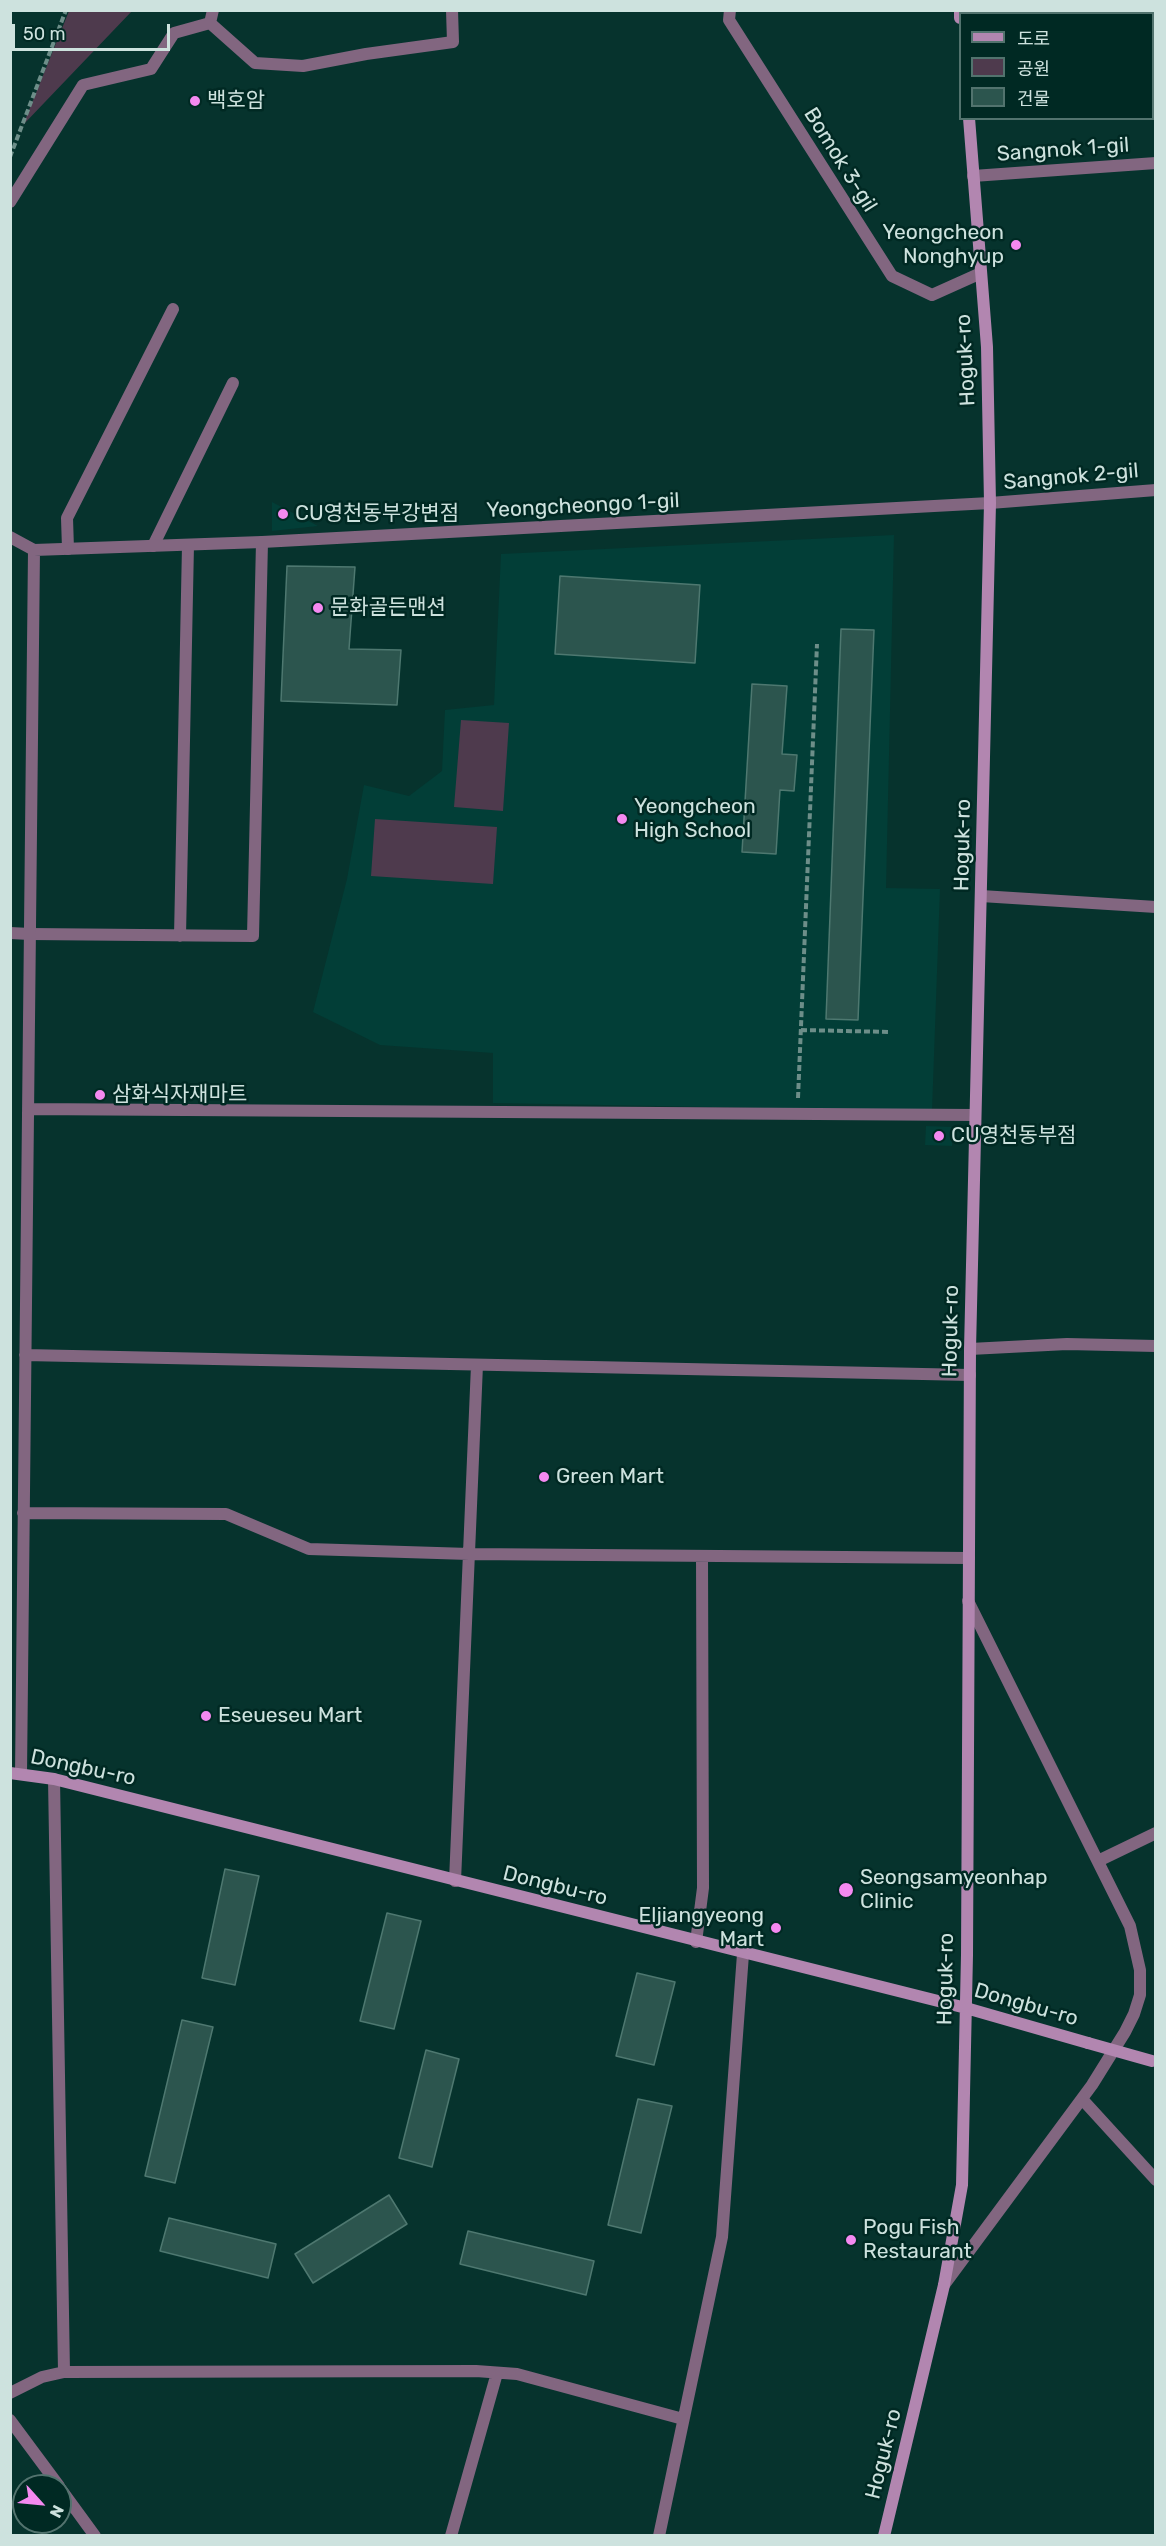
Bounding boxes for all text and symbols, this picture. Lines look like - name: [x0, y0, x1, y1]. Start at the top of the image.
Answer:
- scale bar: [15, 12, 172, 50]
- legend: [959, 12, 1154, 120]
- text: 50 m: [23, 23, 66, 45]
- text: 도로: [1017, 28, 1050, 50]
- text: 공원: [1017, 58, 1050, 80]
- place label: 백호암: [207, 88, 265, 114]
- text: 건물: [1017, 88, 1050, 110]
- marker: 백호암: [188, 94, 202, 108]
- street label: Bomok 3-gil: [798, 103, 882, 217]
- street label: Sangnok 1-gil: [996, 133, 1130, 167]
- place label: Yeongcheon Nonghyup: [882, 220, 1004, 270]
- marker: Yeongcheon Nonghyup: [1009, 238, 1023, 252]
- street label: Hoguk-ro: [951, 313, 981, 407]
- street label: Sangnok 2-gil: [1002, 459, 1140, 495]
- street label: Yeongcheongo 1-gil: [486, 488, 680, 524]
- place label: CU영천동부강변점: [295, 501, 459, 527]
- marker: CU영천동부강변점: [276, 507, 290, 521]
- place label: 문화골든맨션: [330, 595, 446, 621]
- marker: 문화골든맨션: [311, 601, 325, 615]
- place label: Yeongcheon High School: [634, 794, 756, 844]
- street label: Hoguk-ro: [950, 799, 976, 891]
- marker: Yeongcheon High School: [615, 812, 629, 826]
- place label: 삼화식자재마트: [112, 1082, 247, 1108]
- marker: 삼화식자재마트: [93, 1088, 107, 1102]
- place label: CU영천동부점: [951, 1123, 1076, 1149]
- marker: CU영천동부점: [932, 1129, 946, 1143]
- street label: Hoguk-ro: [938, 1285, 964, 1377]
- place label: Green Mart: [556, 1464, 664, 1490]
- marker: Green Mart: [537, 1470, 551, 1484]
- place label: Eseueseu Mart: [218, 1703, 362, 1729]
- marker: Eseueseu Mart: [199, 1709, 213, 1723]
- street label: Dongbu-ro: [28, 1745, 138, 1791]
- street label: Dongbu-ro: [500, 1861, 610, 1911]
- place label: Seongsamyeonhap Clinic: [860, 1865, 1047, 1915]
- marker: Seongsamyeonhap Clinic: [837, 1881, 855, 1899]
- place label: Eljiangyeong Mart: [639, 1903, 764, 1953]
- marker: Eljiangyeong Mart: [769, 1921, 783, 1935]
- street label: Hoguk-ro: [933, 1933, 959, 2025]
- street label: Dongbu-ro: [971, 1978, 1081, 2032]
- place label: Pogu Fish Restaurant: [863, 2215, 972, 2265]
- marker: Pogu Fish Restaurant: [844, 2233, 858, 2247]
- street label: Hoguk-ro: [861, 2406, 907, 2502]
- north arrow: [12, 2474, 72, 2534]
- text: N: [46, 2502, 68, 2521]

